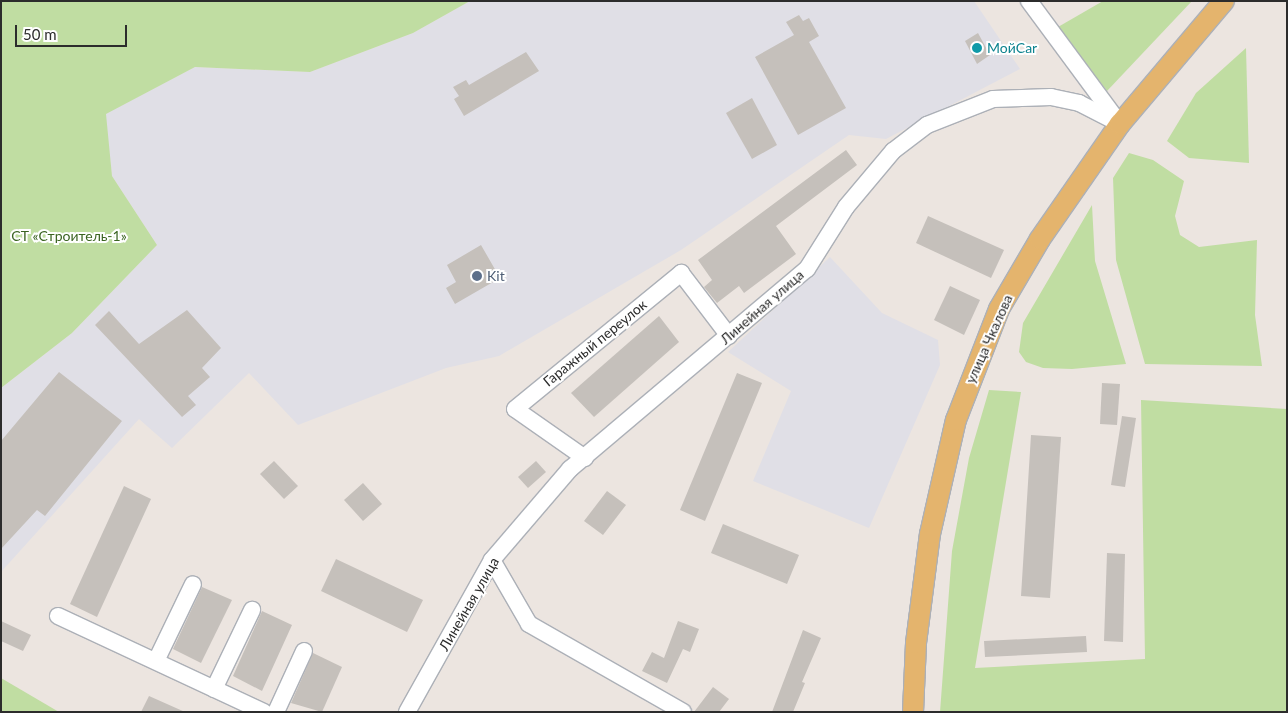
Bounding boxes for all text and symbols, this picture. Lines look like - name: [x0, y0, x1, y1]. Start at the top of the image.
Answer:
- scale bar: [18, 15, 130, 47]
- text: 50 m: [23, 25, 57, 43]
- place label: МойCar: [987, 40, 1037, 56]
- marker: МойCar: [971, 42, 983, 54]
- park label: СТ «Строитель-1»: [11, 228, 127, 244]
- street label: Линейная улица: [717, 266, 807, 348]
- place label: Kit: [487, 268, 505, 284]
- marker: Kit: [471, 270, 483, 282]
- street label: улица Чкалова: [962, 292, 1016, 386]
- street label: Гаражный переулок: [540, 296, 650, 390]
- street label: Линейная улица: [435, 554, 503, 654]

